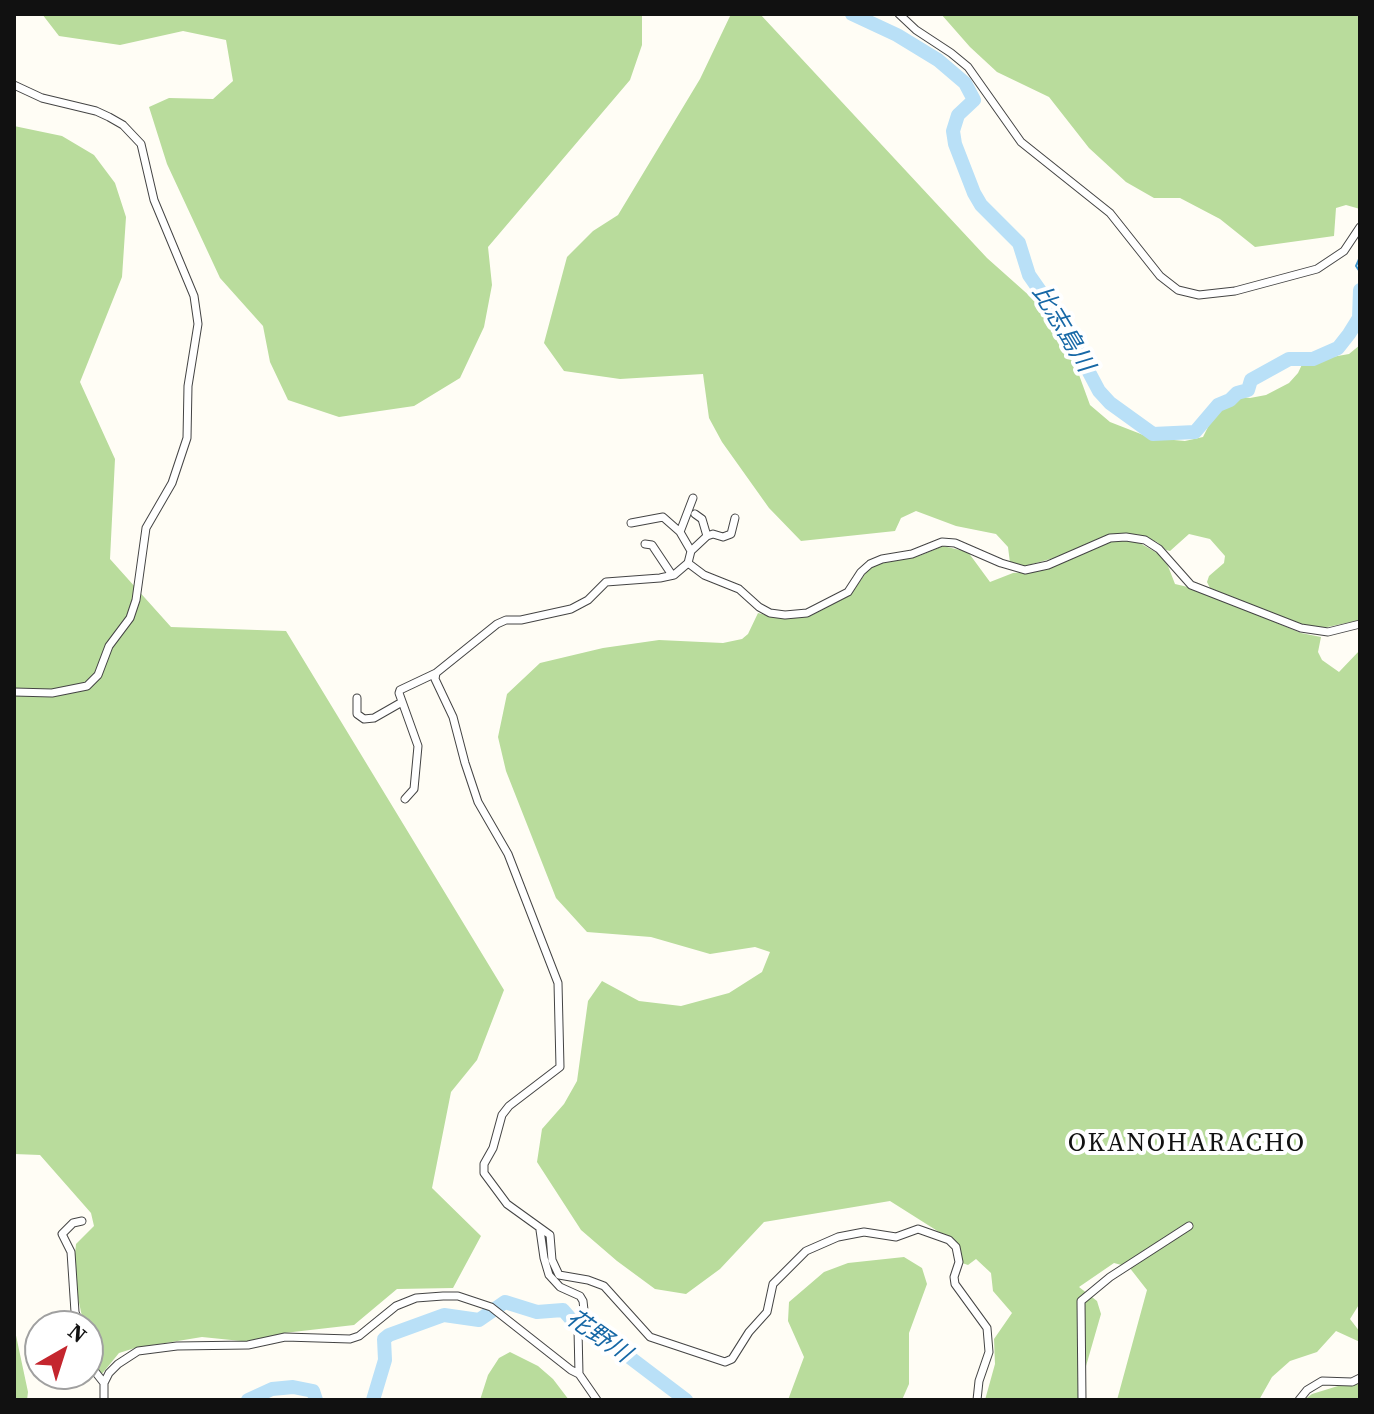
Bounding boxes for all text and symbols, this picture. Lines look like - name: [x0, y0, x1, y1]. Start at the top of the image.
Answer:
- water label: 比志島川: [1025, 280, 1099, 378]
- district label: OKANOHARACHO: [1068, 1128, 1306, 1160]
- water label: 花野川: [560, 1305, 636, 1369]
- north arrow: [24, 1310, 104, 1390]
- text: N: [62, 1316, 94, 1350]

